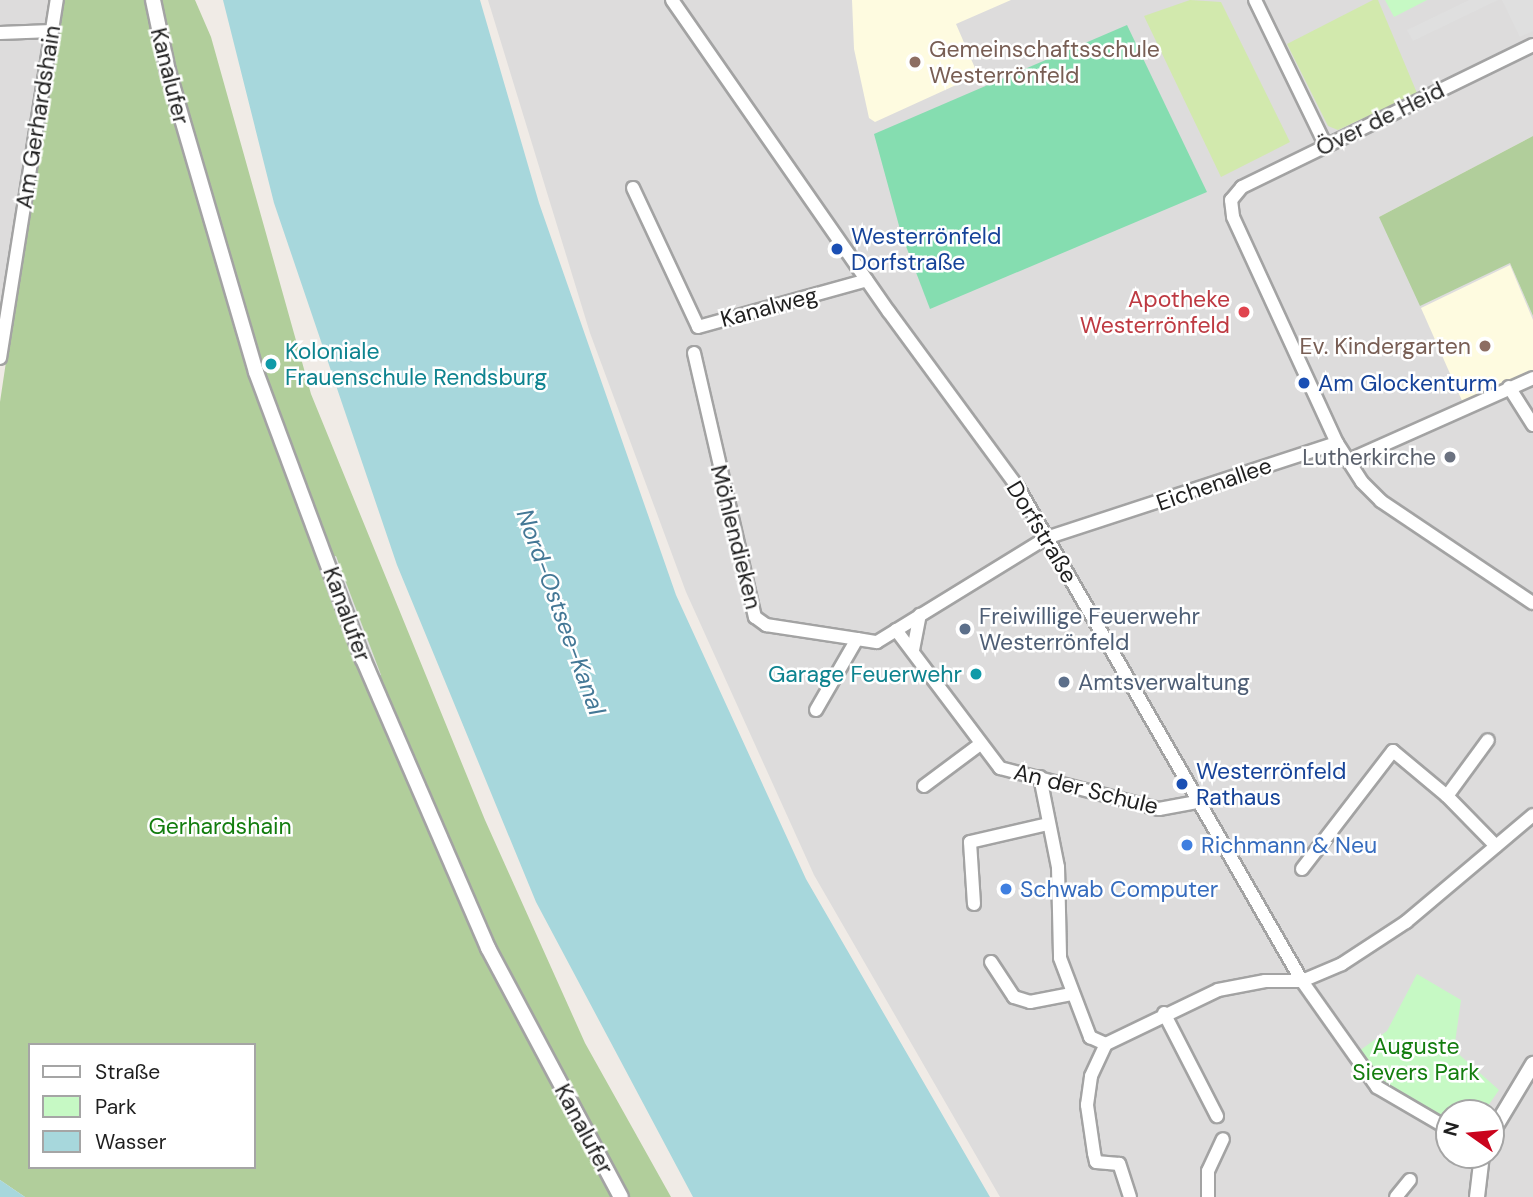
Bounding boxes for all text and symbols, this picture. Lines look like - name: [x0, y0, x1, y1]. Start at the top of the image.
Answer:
- street label: Am Gerhardshain: [10, 23, 66, 211]
- street label: Kanalufer: [145, 25, 195, 127]
- place label: Gemeinschaftsschule Westerrönfeld: [929, 35, 1160, 89]
- marker: Gemeinschaftsschule Westerrönfeld: [907, 54, 923, 70]
- street label: Över de Heid: [1311, 76, 1449, 162]
- place label: Westerrönfeld Dorfstraße: [851, 222, 1001, 276]
- marker: Westerrönfeld Dorfstraße: [829, 241, 845, 257]
- street label: Kanalweg: [718, 281, 820, 333]
- place label: Apotheke Westerrönfeld: [1080, 285, 1230, 339]
- marker: Apotheke Westerrönfeld: [1236, 304, 1252, 320]
- place label: Ev. Kindergarten: [1299, 332, 1471, 360]
- place label: Koloniale Frauenschule Rendsburg: [285, 337, 547, 391]
- marker: Ev. Kindergarten: [1477, 338, 1493, 354]
- marker: Koloniale Frauenschule Rendsburg: [263, 356, 279, 372]
- place label: Am Glockenturm: [1318, 369, 1497, 397]
- marker: Am Glockenturm: [1296, 375, 1312, 391]
- place label: Lutherkirche: [1302, 443, 1436, 471]
- marker: Lutherkirche: [1442, 449, 1458, 465]
- street label: Eichenallee: [1153, 451, 1275, 517]
- street label: Möhlendieken: [705, 462, 767, 612]
- street label: Dorfstraße: [1001, 476, 1083, 588]
- water label: Nord-Ostsee-Kanal: [510, 505, 612, 719]
- street label: Kanalufer: [317, 563, 377, 665]
- place label: Freiwillige Feuerwehr Westerrönfeld: [979, 602, 1200, 656]
- marker: Freiwillige Feuerwehr Westerrönfeld: [957, 621, 973, 637]
- place label: Garage Feuerwehr: [768, 660, 962, 688]
- marker: Garage Feuerwehr: [968, 666, 984, 682]
- place label: Amtsverwaltung: [1078, 668, 1250, 696]
- marker: Amtsverwaltung: [1056, 674, 1072, 690]
- place label: Westerrönfeld Rathaus: [1196, 757, 1346, 811]
- street label: An der Schule: [1011, 758, 1161, 820]
- marker: Westerrönfeld Rathaus: [1174, 776, 1190, 792]
- park label: Gerhardshain: [148, 812, 292, 840]
- place label: Richmann & Neu: [1201, 831, 1377, 859]
- marker: Richmann & Neu: [1179, 837, 1195, 853]
- place label: Schwab Computer: [1020, 875, 1218, 903]
- marker: Schwab Computer: [998, 881, 1014, 897]
- park label: Auguste Sievers Park: [1352, 1032, 1480, 1086]
- legend: [28, 1043, 256, 1169]
- text: Straße: [95, 1058, 160, 1086]
- street label: Kanalufer: [549, 1079, 619, 1179]
- text: Park: [95, 1093, 136, 1121]
- north arrow: [1435, 1099, 1505, 1169]
- text: N: [1437, 1119, 1465, 1139]
- text: Wasser: [95, 1128, 167, 1156]

